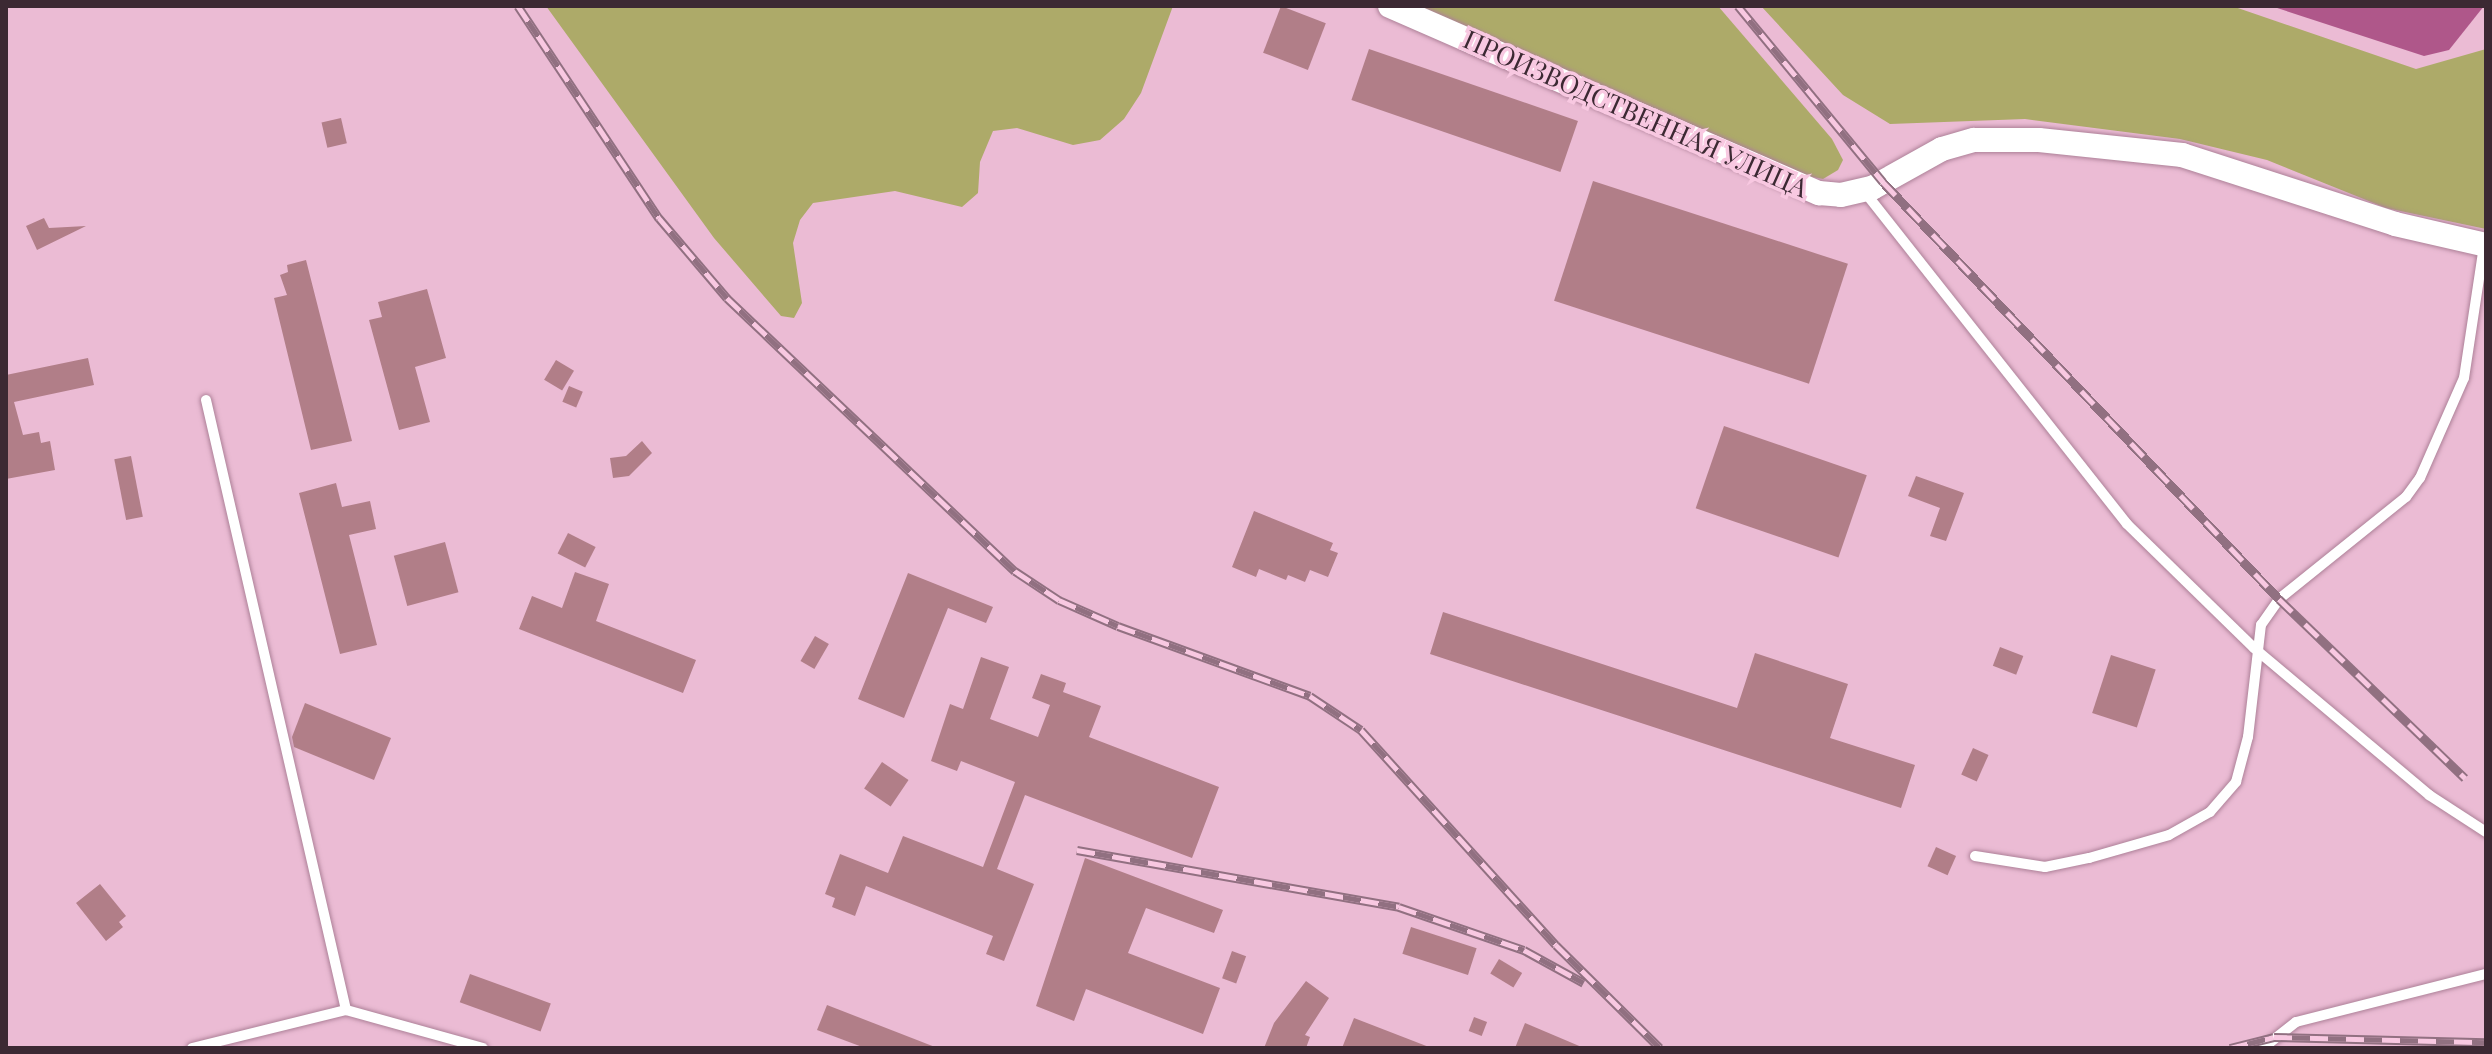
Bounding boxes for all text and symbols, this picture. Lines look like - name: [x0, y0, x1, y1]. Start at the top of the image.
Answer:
- street label: ПРОИЗВОДСТВЕННАЯ УЛИЦА: [1459, 23, 1813, 203]

